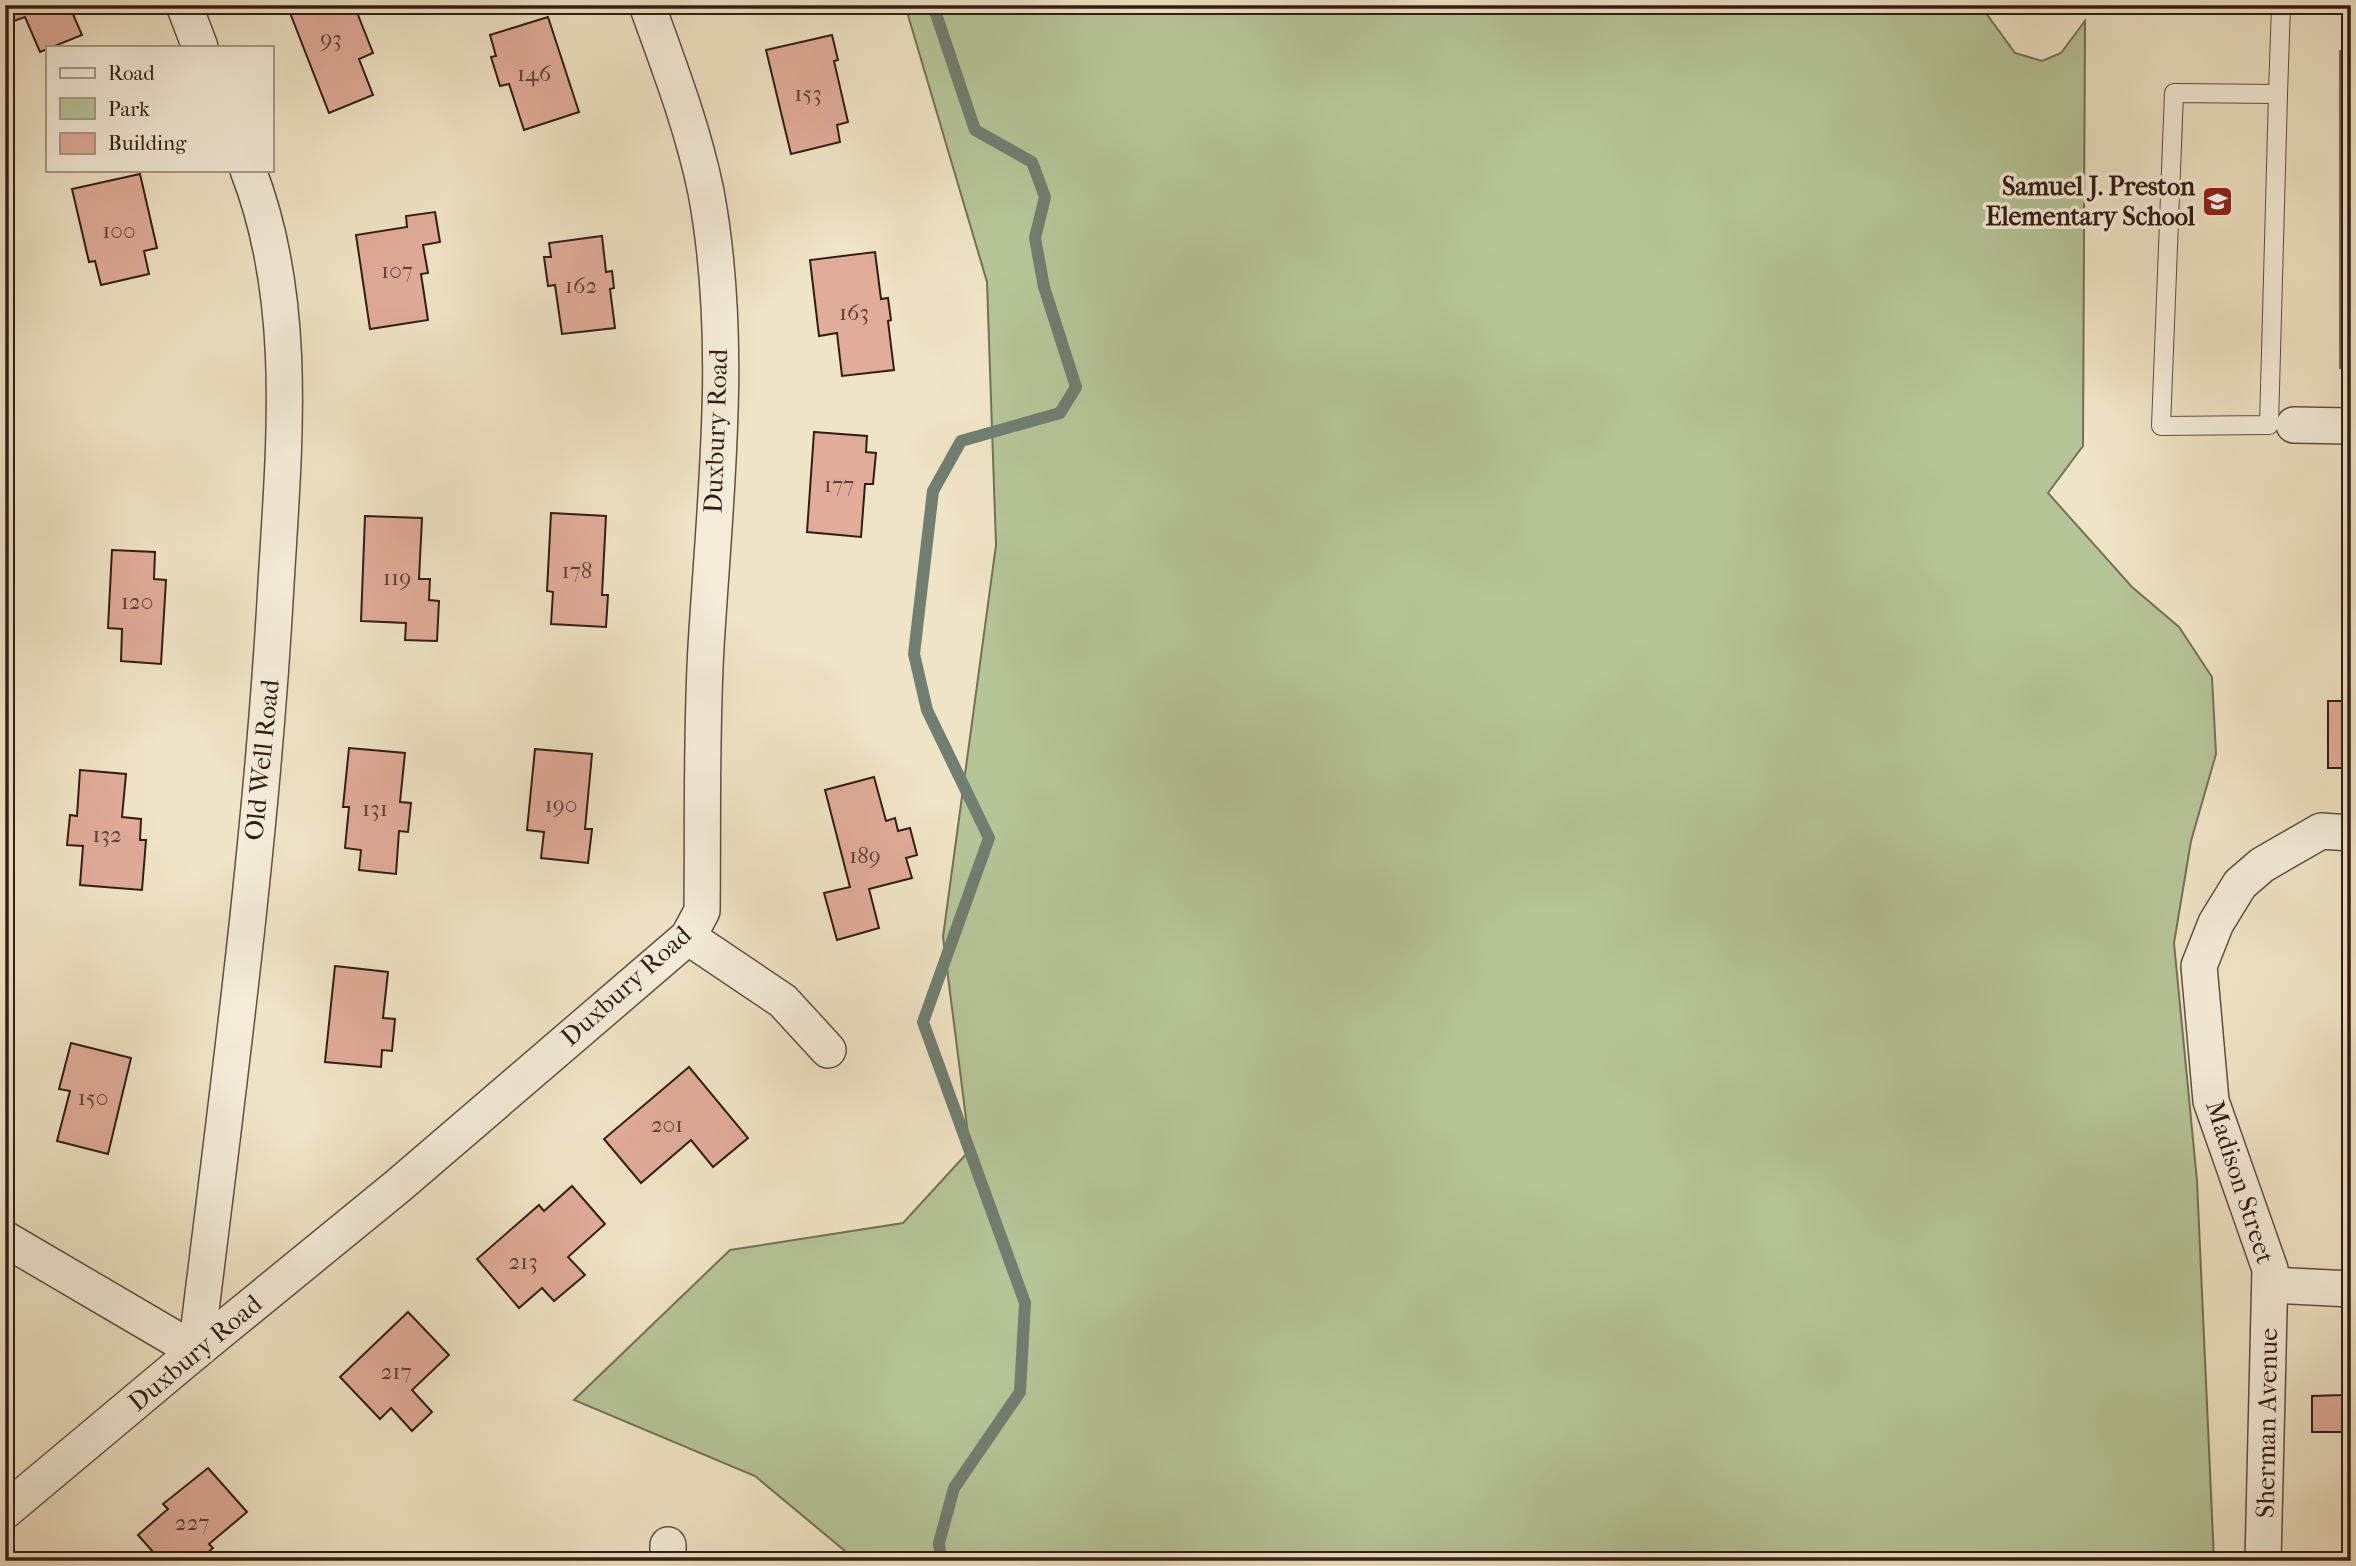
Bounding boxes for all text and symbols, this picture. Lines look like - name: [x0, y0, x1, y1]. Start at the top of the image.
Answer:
- house number: 93: [320, 25, 342, 52]
- legend: [46, 46, 273, 172]
- house number: 146: [517, 60, 552, 87]
- text: Road: [108, 61, 155, 85]
- house number: 153: [794, 80, 822, 107]
- text: Park: [108, 97, 150, 121]
- text: Building: [108, 131, 187, 155]
- place label: Samuel J. Preston Elementary School: [1986, 171, 2196, 232]
- school or university icon: Samuel J. Preston Elementary School: [2201, 184, 2235, 218]
- house number: 100: [102, 217, 136, 244]
- house number: 107: [381, 257, 413, 284]
- house number: 162: [565, 272, 597, 299]
- house number: 163: [839, 299, 869, 326]
- street label: Duxbury Road: [698, 347, 734, 514]
- house number: 177: [824, 471, 854, 498]
- house number: 178: [562, 557, 592, 584]
- house number: 119: [383, 564, 411, 591]
- house number: 120: [121, 588, 153, 615]
- street label: Old Well Road: [238, 677, 286, 842]
- house number: 190: [545, 791, 577, 818]
- house number: 131: [362, 795, 388, 822]
- house number: 132: [92, 821, 122, 848]
- house number: 189: [849, 842, 881, 869]
- street label: Duxbury Road: [554, 919, 698, 1053]
- house number: 150: [78, 1084, 108, 1111]
- street label: Madison Street: [2199, 1097, 2281, 1268]
- house number: 201: [651, 1111, 683, 1138]
- house number: 213: [508, 1248, 538, 1275]
- street label: Duxbury Road: [122, 1288, 269, 1418]
- street label: Sherman Avenue: [2250, 1328, 2284, 1518]
- house number: 217: [380, 1358, 412, 1385]
- house number: 227: [175, 1509, 209, 1536]

